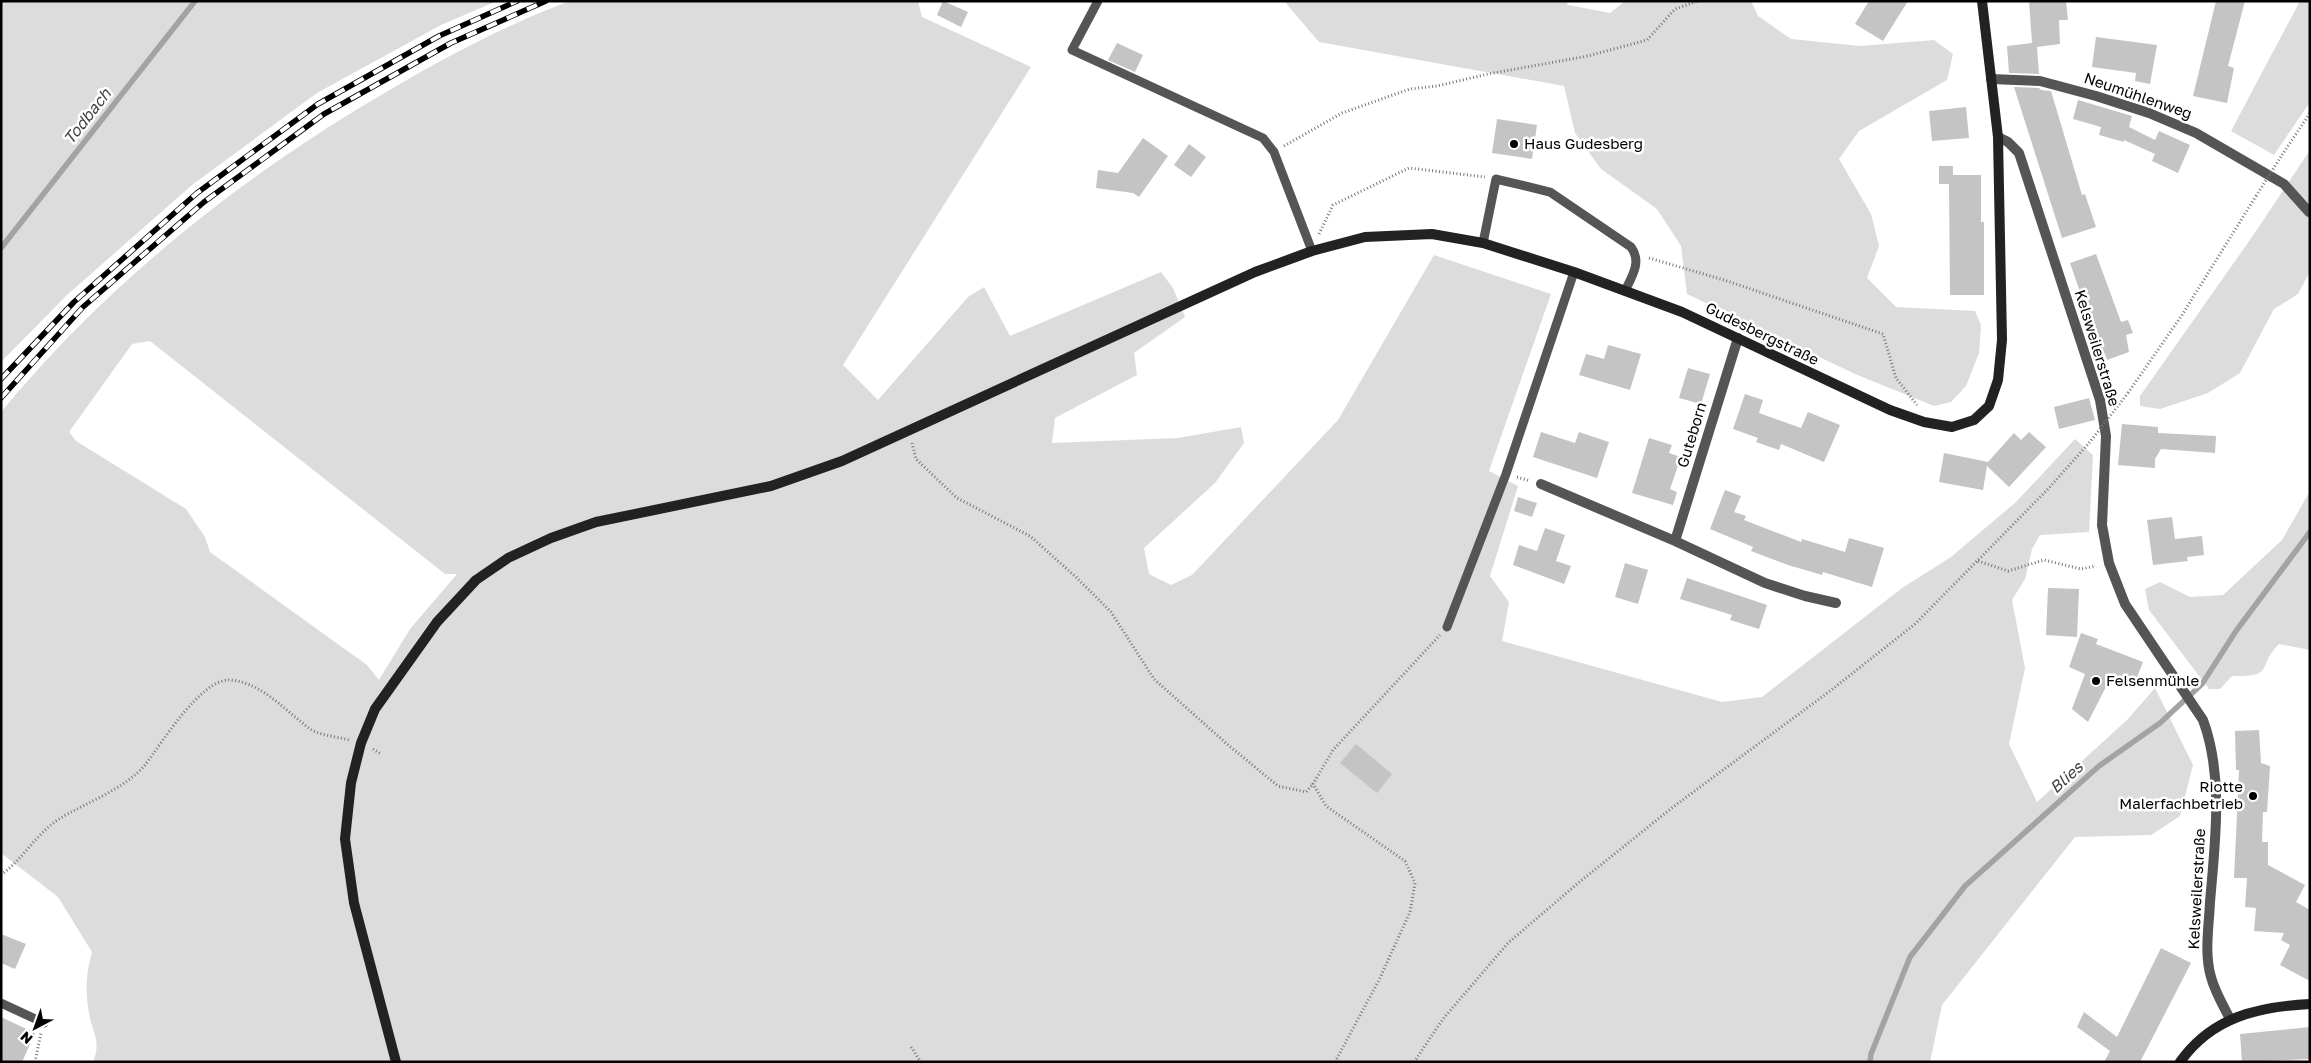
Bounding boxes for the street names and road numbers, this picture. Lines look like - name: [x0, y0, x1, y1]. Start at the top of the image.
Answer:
- street label: Neumühlenweg: [2082, 68, 2195, 122]
- street label: Kelsweilerstraße: [2072, 287, 2124, 408]
- street label: Gudesbergstraße: [1703, 298, 1822, 368]
- street label: Guteborn: [1673, 400, 1710, 470]
- street label: Kelsweilerstraße: [2184, 828, 2208, 950]

